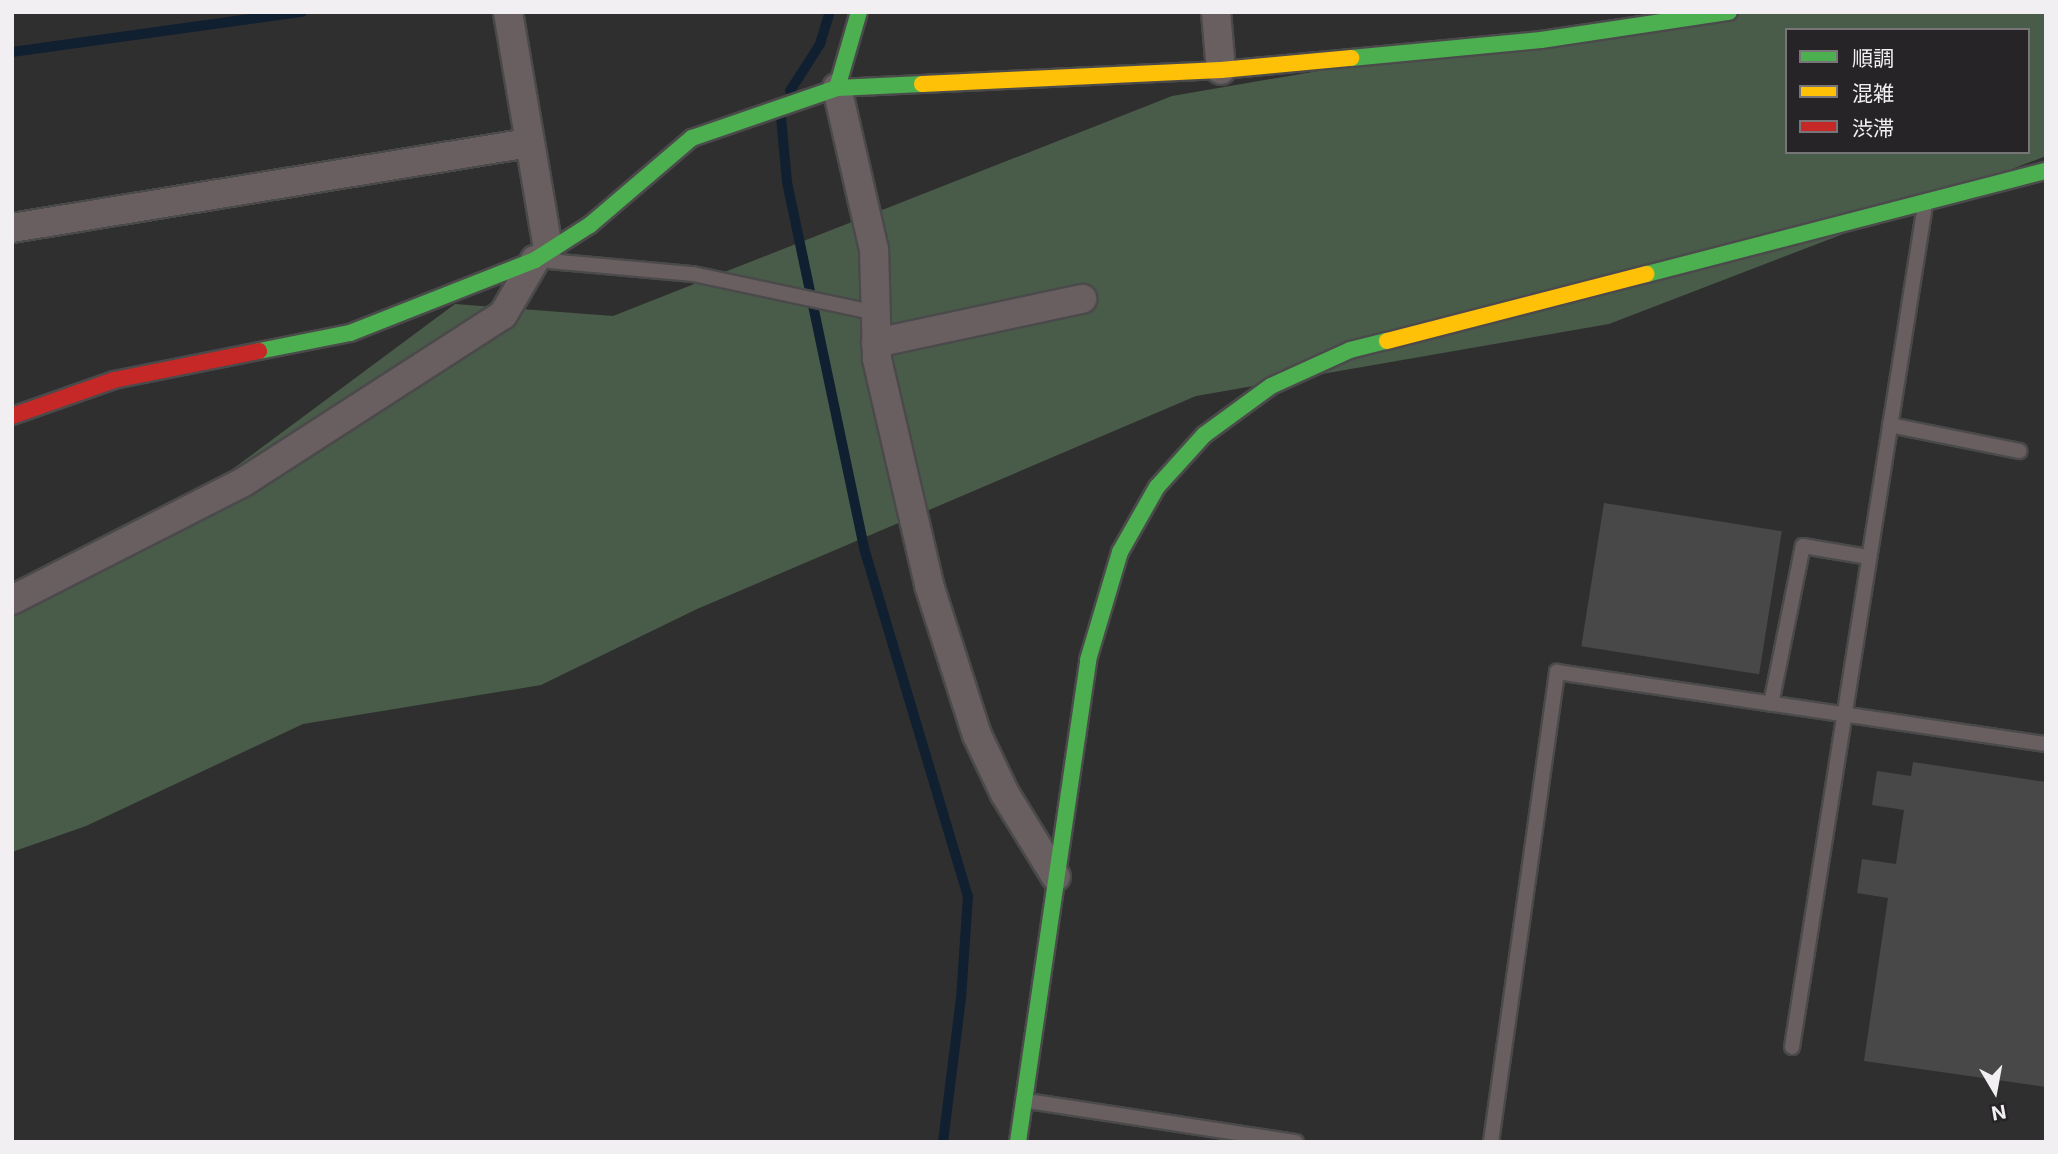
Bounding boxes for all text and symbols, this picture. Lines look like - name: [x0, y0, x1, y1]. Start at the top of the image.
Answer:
- legend: [1785, 28, 2030, 154]
- text: 順調: [1852, 46, 1894, 71]
- text: 混雑: [1852, 81, 1894, 106]
- text: 渋滞: [1852, 116, 1894, 141]
- north arrow: [1960, 1056, 2030, 1126]
- text: N: [1990, 1100, 2008, 1125]

